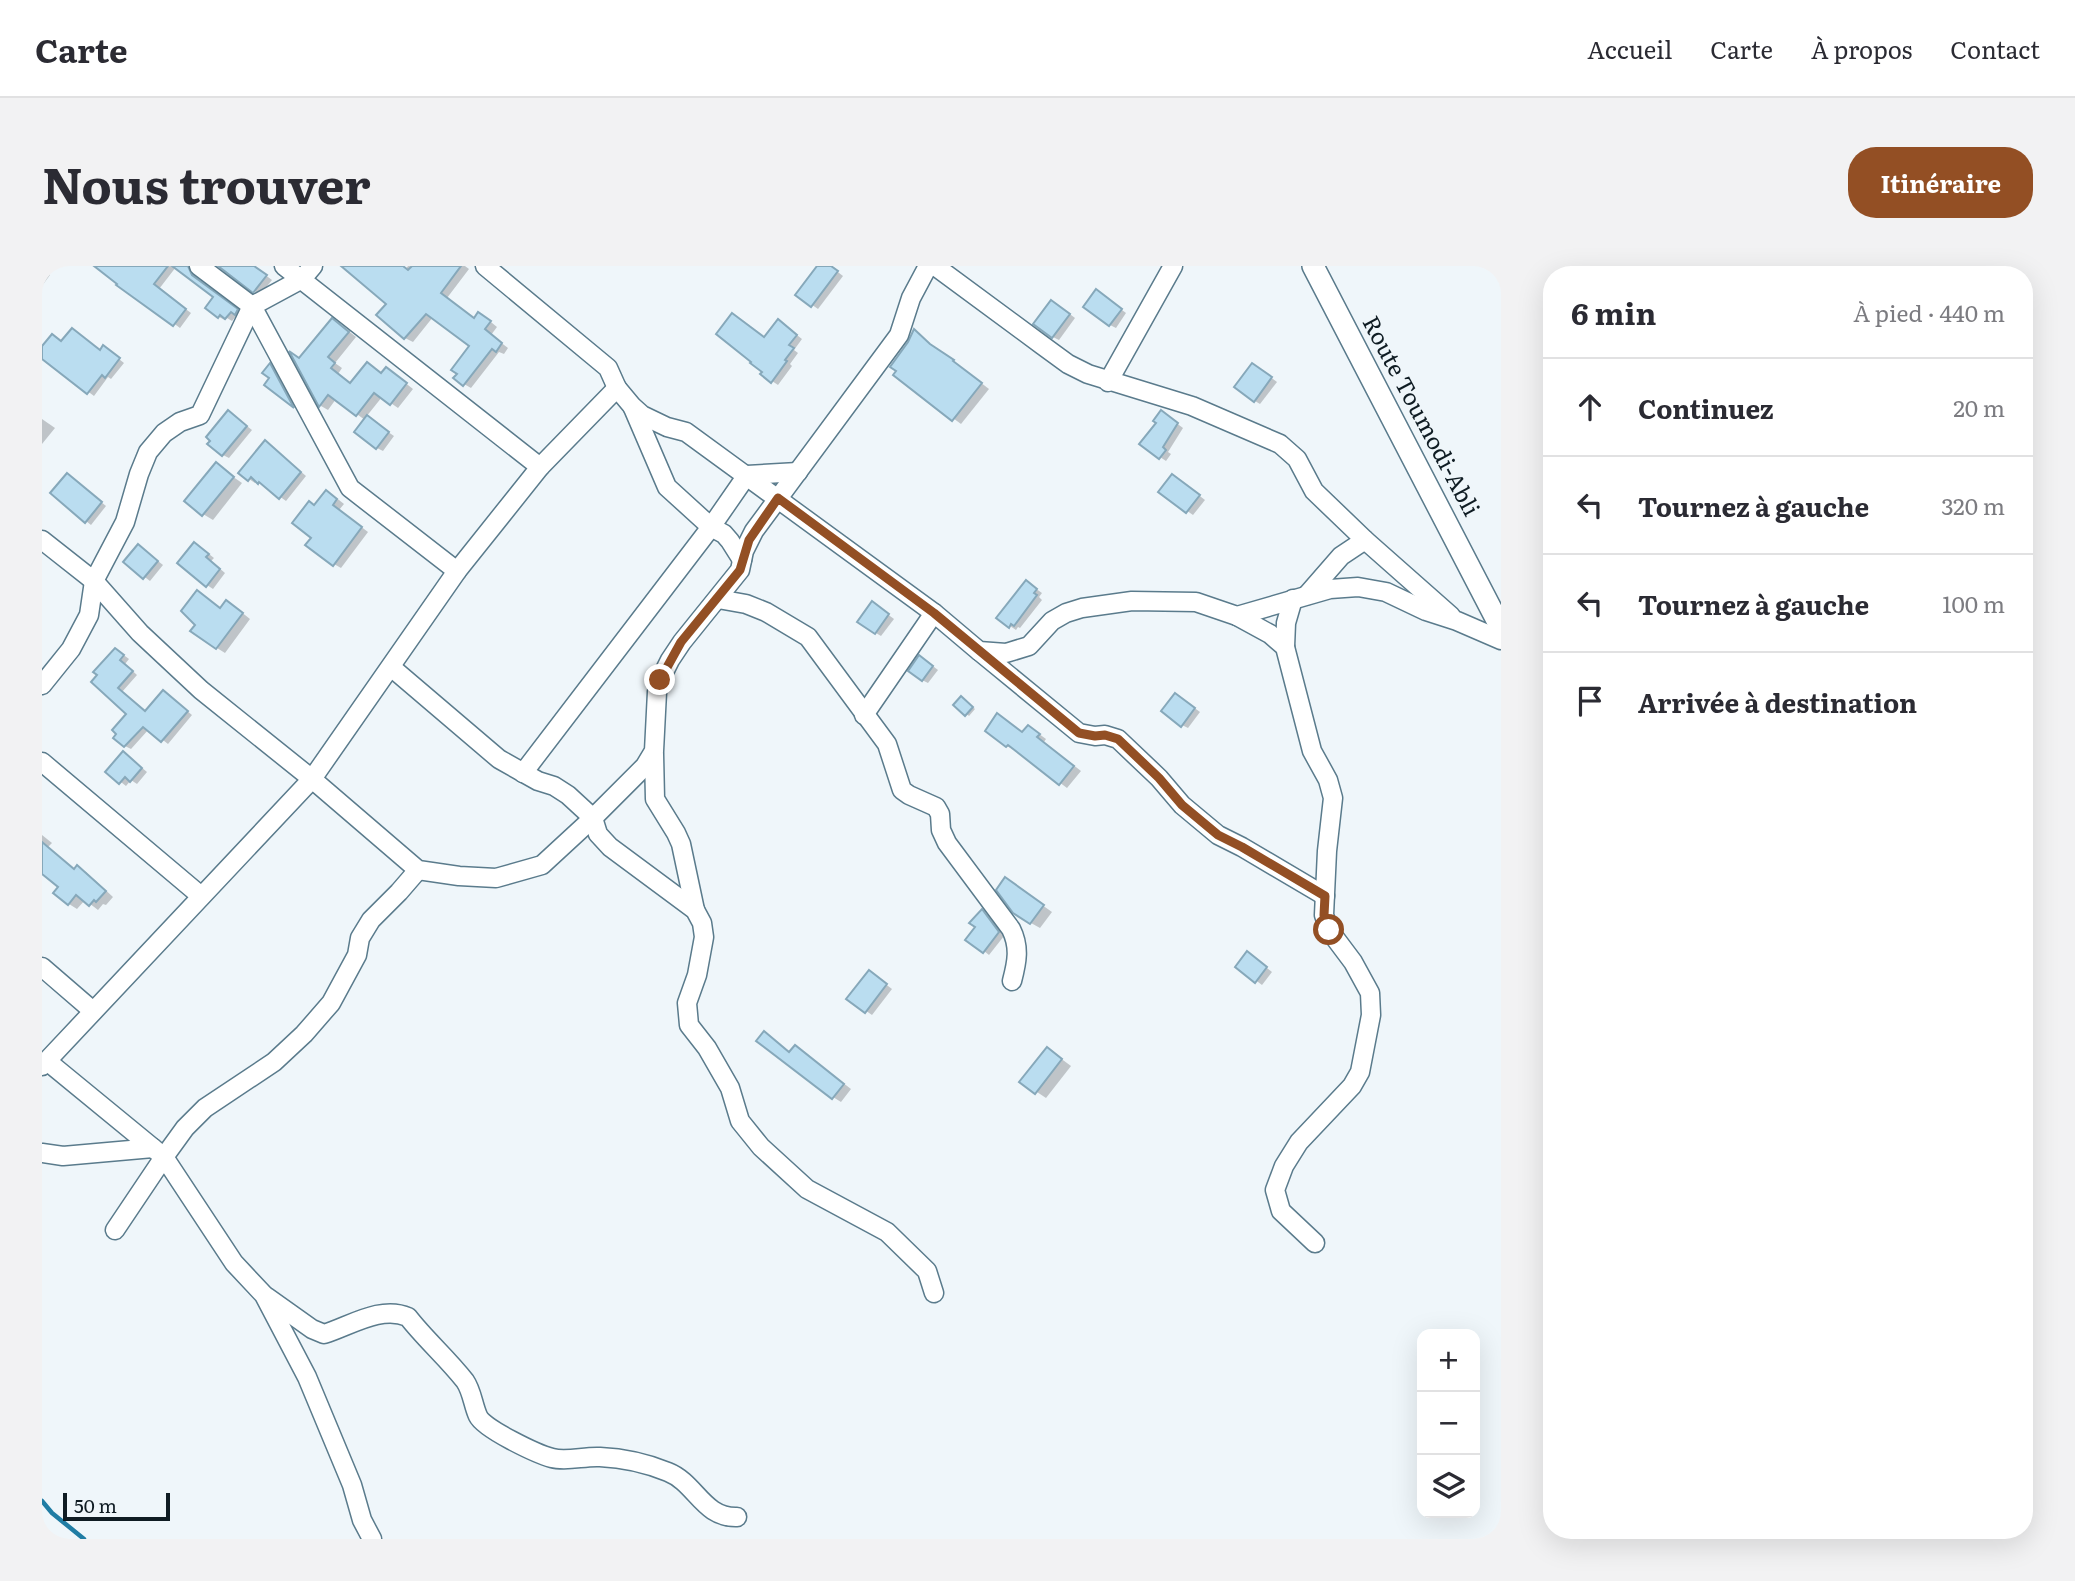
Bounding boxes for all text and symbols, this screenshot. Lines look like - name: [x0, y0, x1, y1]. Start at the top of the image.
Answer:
- text: Carte: [35, 24, 128, 73]
- text: Accueil: [1587, 31, 1672, 66]
- text: Carte: [1710, 31, 1773, 66]
- text: À propos: [1811, 31, 1912, 66]
- text: Contact: [1950, 31, 2040, 66]
- text: Nous trouver: [42, 146, 371, 219]
- button: Itinéraire: [1848, 147, 2033, 218]
- text: 6 min: [1571, 290, 1656, 334]
- text: À pied · 440 m: [1853, 295, 2005, 329]
- street label: Route Toumodi-Abli: [1356, 309, 1490, 522]
- icon: ahead: [1571, 388, 1609, 426]
- text: Continuez: [1638, 388, 1774, 427]
- text: 20 m: [1953, 390, 2005, 424]
- icon: left: [1571, 486, 1609, 524]
- text: Tournez à gauche: [1638, 486, 1869, 525]
- text: 320 m: [1941, 488, 2005, 522]
- icon: left: [1571, 584, 1609, 622]
- text: Tournez à gauche: [1638, 584, 1869, 623]
- text: 100 m: [1942, 586, 2005, 620]
- route end: [644, 664, 675, 695]
- icon: arrive: [1571, 682, 1609, 720]
- text: Arrivée à destination: [1638, 682, 1917, 721]
- route start: [1313, 914, 1344, 945]
- map controls: [1417, 1329, 1480, 1518]
- button: +: [1417, 1329, 1480, 1392]
- button: −: [1417, 1392, 1480, 1455]
- button: layers: [1417, 1455, 1480, 1518]
- scale bar: [63, 1490, 170, 1522]
- text: 50 m: [74, 1491, 117, 1519]

